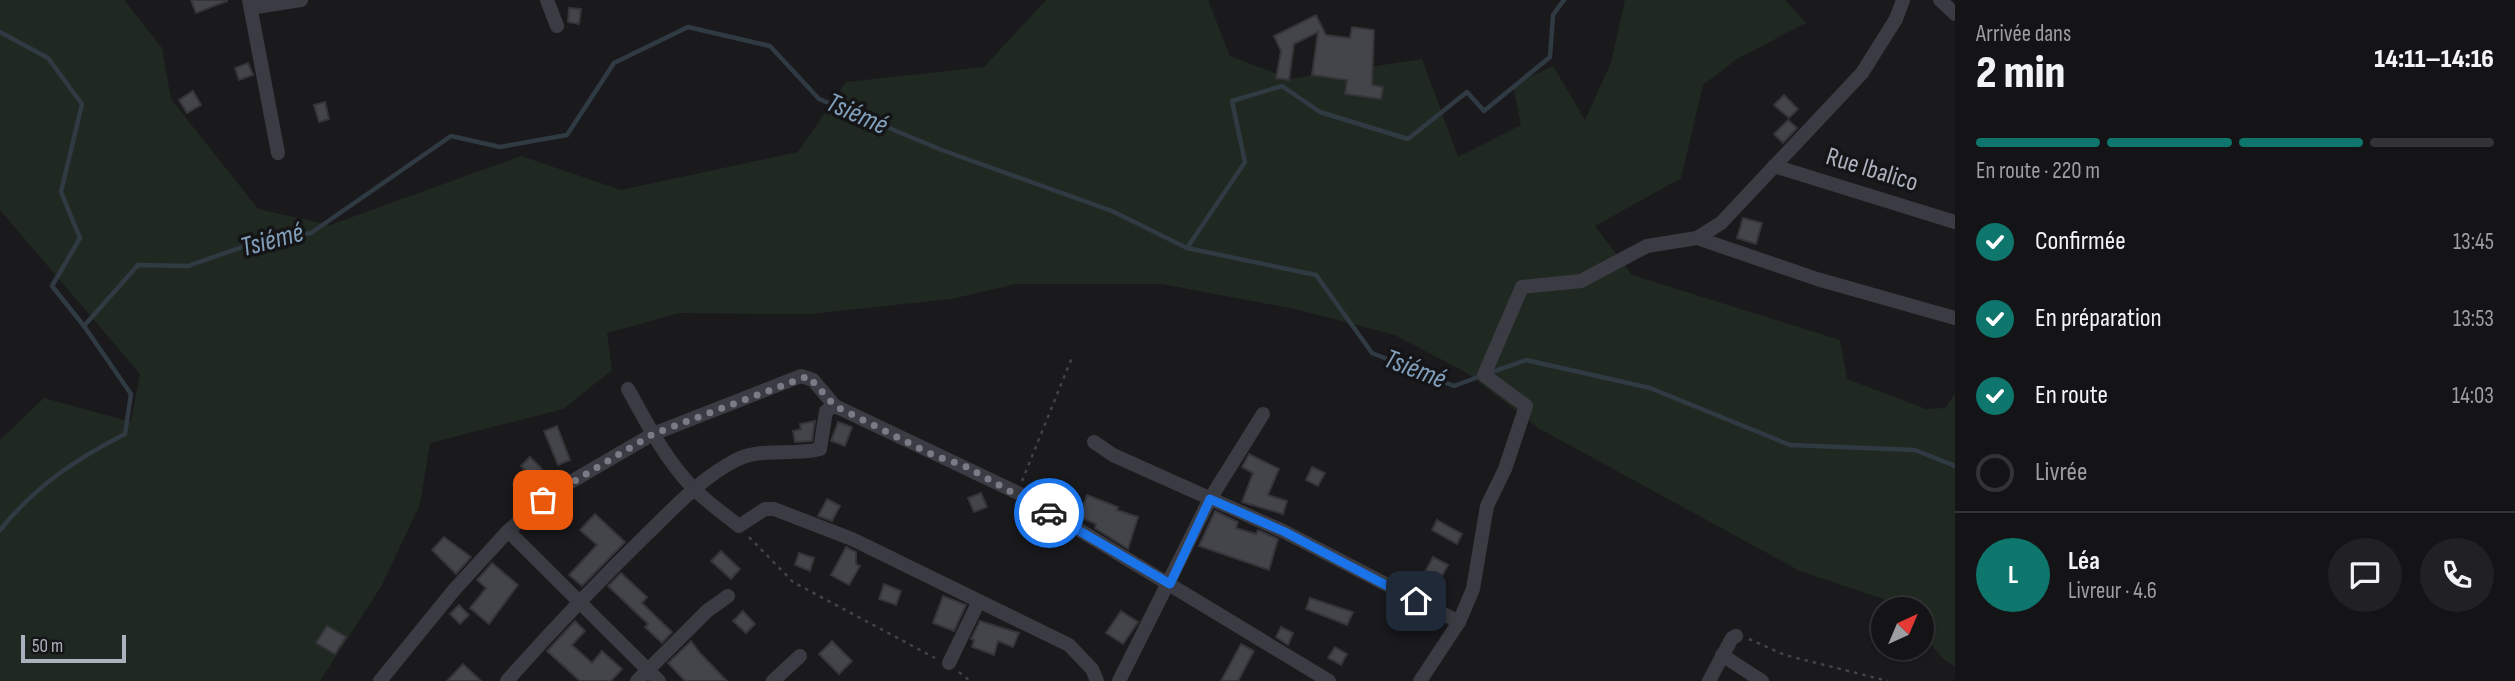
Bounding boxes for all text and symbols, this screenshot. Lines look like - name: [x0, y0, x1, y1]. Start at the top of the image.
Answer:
- text: Arrivée dans: [1976, 20, 2071, 48]
- text: 14:11–14:16: [2374, 44, 2494, 75]
- text: 2 min: [1976, 46, 2065, 101]
- water label: Tsiémé: [821, 86, 893, 142]
- street label: Rue Ibalico: [1822, 141, 1922, 199]
- text: En route · 220 m: [1976, 157, 2100, 185]
- water label: Tsiémé: [237, 216, 307, 264]
- icon: check: [1976, 223, 2014, 261]
- text: Confirmée: [2035, 226, 2126, 257]
- text: 13:45: [2453, 228, 2494, 256]
- icon: check: [1976, 300, 2014, 338]
- text: En préparation: [2035, 303, 2162, 334]
- text: 13:53: [2453, 305, 2494, 333]
- water label: Tsiémé: [1379, 342, 1451, 396]
- icon: check: [1976, 377, 2014, 415]
- text: En route: [2035, 380, 2108, 411]
- text: 14:03: [2452, 382, 2494, 410]
- text: Livrée: [2035, 457, 2087, 488]
- pin: [513, 470, 573, 530]
- courier: [1014, 478, 1084, 548]
- icon: bag: [524, 481, 562, 519]
- icon: car: [1030, 494, 1068, 532]
- button: chat: [2328, 538, 2402, 612]
- button: phone: [2420, 538, 2494, 612]
- text: Léa: [2068, 546, 2100, 577]
- text: L: [2008, 560, 2018, 591]
- pin: [1386, 571, 1446, 631]
- text: Livreur · 4.6: [2068, 577, 2157, 605]
- icon: home: [1397, 582, 1435, 620]
- north arrow: [1871, 597, 1934, 660]
- map controls: [1871, 597, 1934, 660]
- scale bar: [21, 632, 126, 664]
- text: 50 m: [32, 635, 63, 658]

